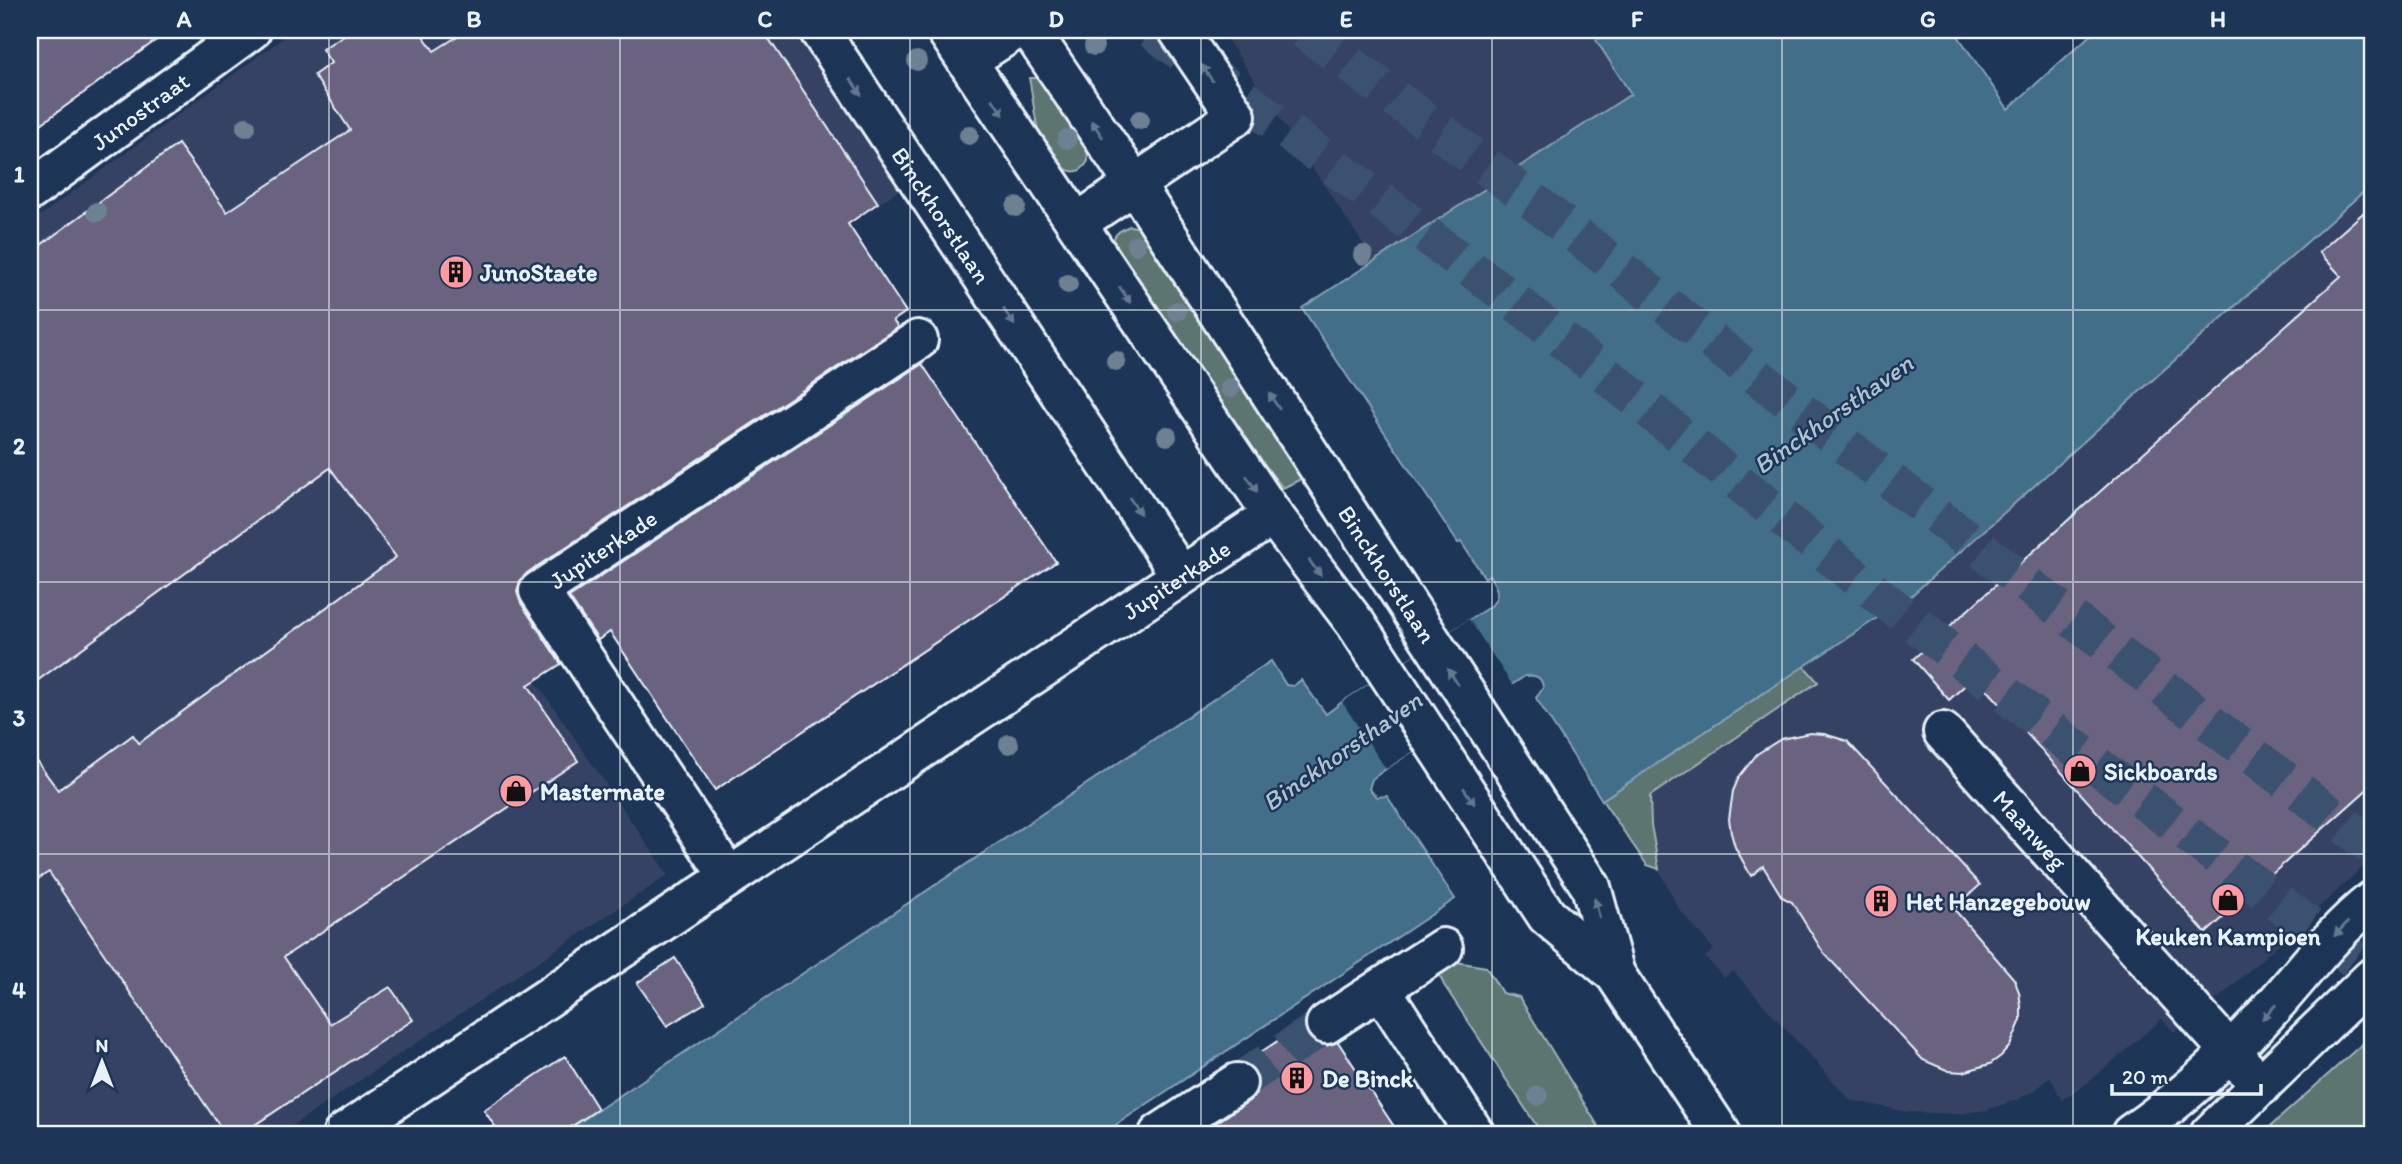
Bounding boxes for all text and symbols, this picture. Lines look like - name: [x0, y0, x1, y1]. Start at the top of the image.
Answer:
- text: A: [176, 5, 192, 33]
- text: B: [467, 5, 482, 33]
- text: C: [758, 5, 773, 33]
- text: D: [1048, 5, 1064, 33]
- text: E: [1340, 5, 1353, 33]
- text: F: [1631, 5, 1644, 33]
- text: G: [1920, 5, 1936, 33]
- text: H: [2210, 5, 2226, 33]
- one-way arrow: [1200, 64, 1214, 82]
- street label: Junostraat: [85, 66, 194, 156]
- one-way arrow: [850, 77, 863, 96]
- one-way arrow: [991, 98, 1005, 116]
- one-way arrow: [1090, 120, 1104, 138]
- street label: Binckhorstlaan: [886, 141, 998, 289]
- text: 1: [14, 160, 25, 188]
- building icon: JunoStaete: [437, 253, 475, 291]
- place label: JunoStaete: [479, 258, 597, 287]
- one-way arrow: [1118, 286, 1131, 305]
- one-way arrow: [1003, 307, 1016, 327]
- water label: Binckhorsthaven: [1747, 347, 1919, 481]
- one-way arrow: [1267, 392, 1281, 410]
- text: 2: [13, 432, 26, 460]
- one-way arrow: [1245, 475, 1259, 493]
- one-way arrow: [1128, 497, 1141, 516]
- street label: Binckhorstlaan: [1332, 500, 1443, 648]
- street label: Jupiterkade: [544, 503, 662, 595]
- street label: Jupiterkade: [1117, 533, 1236, 626]
- one-way arrow: [1308, 559, 1323, 577]
- one-way arrow: [1446, 668, 1460, 686]
- water label: Binckhorsthaven: [1256, 684, 1428, 818]
- text: 3: [13, 704, 26, 732]
- shop icon: Sickboards: [2061, 752, 2099, 790]
- place label: Sickboards: [2104, 757, 2218, 786]
- shop icon: Mastermate: [497, 772, 535, 810]
- place label: Mastermate: [540, 777, 665, 806]
- street label: Maanweg: [1987, 784, 2074, 876]
- one-way arrow: [1462, 787, 1475, 806]
- shop icon: Keuken Kampioen: [2209, 881, 2247, 919]
- building icon: Het Hanzegebouw: [1862, 882, 1900, 920]
- place label: Het Hanzegebouw: [1906, 887, 2091, 917]
- one-way arrow: [1591, 897, 1602, 919]
- one-way arrow: [2334, 920, 2350, 937]
- place label: Keuken Kampioen: [2135, 922, 2321, 952]
- text: 4: [12, 976, 26, 1004]
- one-way arrow: [2261, 1003, 2277, 1020]
- north arrow: [66, 1028, 136, 1098]
- text: N: [96, 1034, 108, 1057]
- scale bar: [2112, 1052, 2260, 1096]
- building icon: De Binck: [1278, 1059, 1316, 1097]
- place label: De Binck: [1322, 1064, 1414, 1093]
- text: 20 m: [2122, 1064, 2169, 1089]

